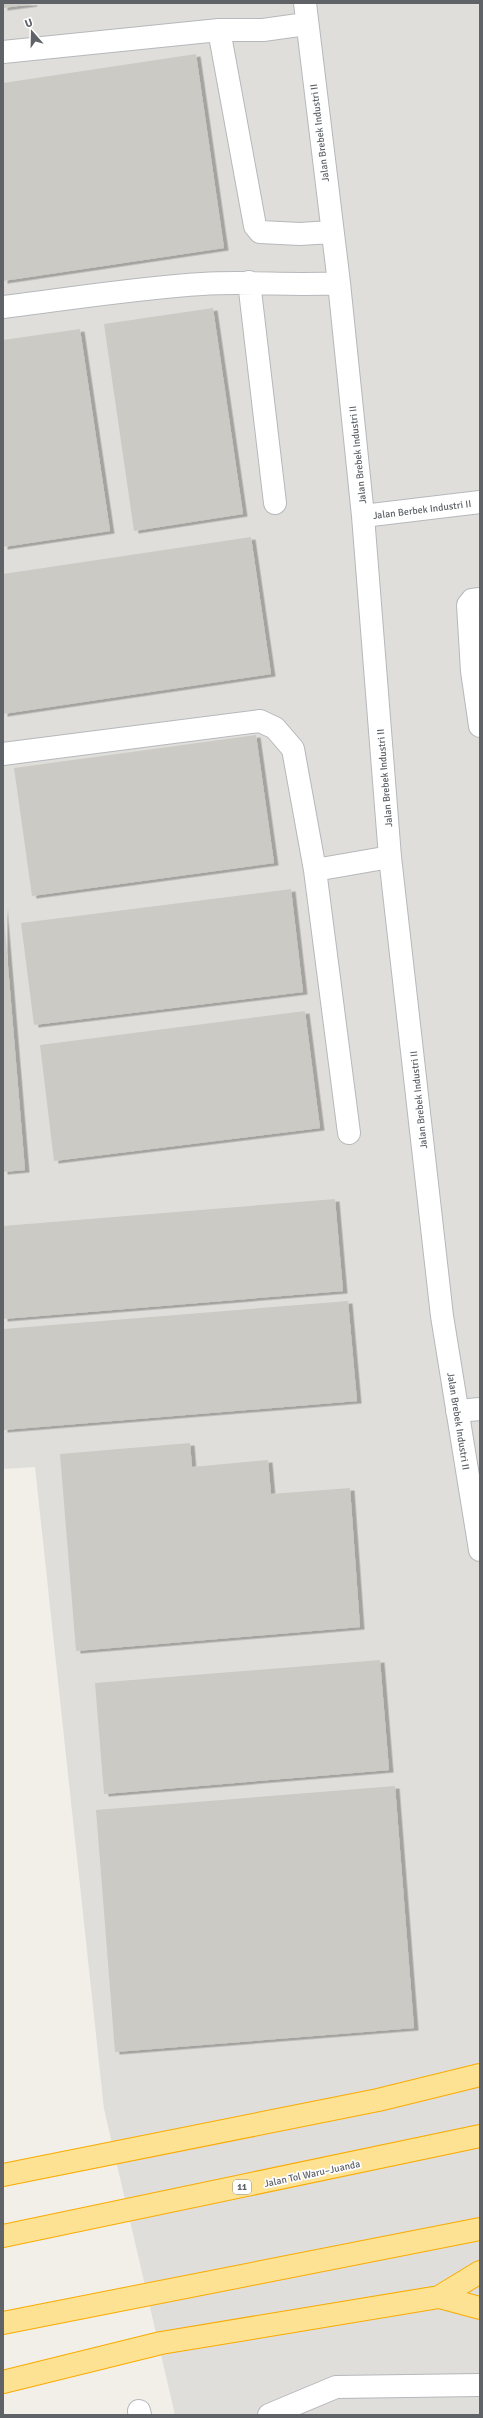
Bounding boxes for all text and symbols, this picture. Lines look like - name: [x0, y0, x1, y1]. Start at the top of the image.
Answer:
- north arrow: [12, 12, 52, 52]
- text: U: [23, 16, 34, 30]
- street label: Jalan Brebek Industri II: [308, 83, 332, 183]
- street label: Jalan Brebek Industri II: [347, 405, 369, 505]
- street label: Jalan Berbek Industri II: [372, 498, 472, 522]
- street label: Jalan Brebek Industri II: [375, 728, 395, 828]
- street label: Jalan Brebek Industri II: [408, 1050, 430, 1150]
- street label: Jalan Brebek Industri II: [444, 1372, 472, 1471]
- street label: Jalan Tol Waru–Juanda: [263, 2158, 361, 2190]
- road number: 11: [233, 2180, 251, 2194]

